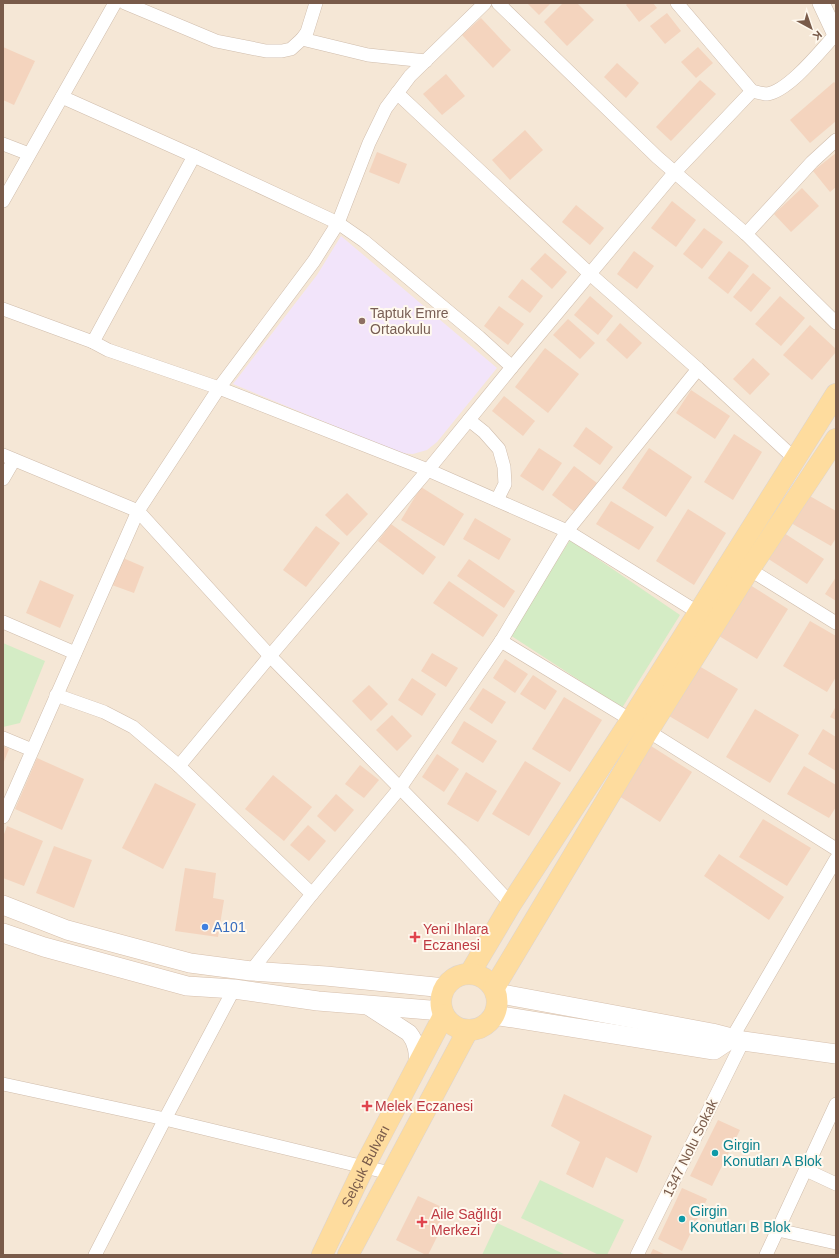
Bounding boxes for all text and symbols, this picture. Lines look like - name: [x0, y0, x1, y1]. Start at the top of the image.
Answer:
- north arrow: [791, 8, 831, 48]
- text: K: [810, 29, 824, 43]
- place label: Taptuk Emre Ortaokulu: [370, 305, 449, 337]
- marker: Taptuk Emre Ortaokulu: [357, 316, 367, 326]
- place label: A101: [213, 919, 246, 935]
- place label: Yeni Ihlara Eczanesi: [423, 921, 489, 953]
- marker: A101: [200, 922, 210, 932]
- marker: Yeni Ihlara Eczanesi: [410, 932, 420, 942]
- street label: 1347 Nolu Sokak: [659, 1096, 721, 1199]
- place label: Melek Eczanesi: [375, 1098, 473, 1114]
- marker: Melek Eczanesi: [362, 1101, 372, 1111]
- street label: Selçuk Bulvarı: [338, 1122, 393, 1210]
- place label: Girgin Konutları A Blok: [723, 1137, 823, 1169]
- marker: Girgin Konutları A Blok: [710, 1148, 720, 1158]
- place label: Girgin Konutları B Blok: [690, 1203, 791, 1235]
- place label: Aile Sağlığı Merkezi: [431, 1206, 502, 1238]
- marker: Girgin Konutları B Blok: [677, 1214, 687, 1224]
- marker: Aile Sağlığı Merkezi: [416, 1216, 428, 1228]

